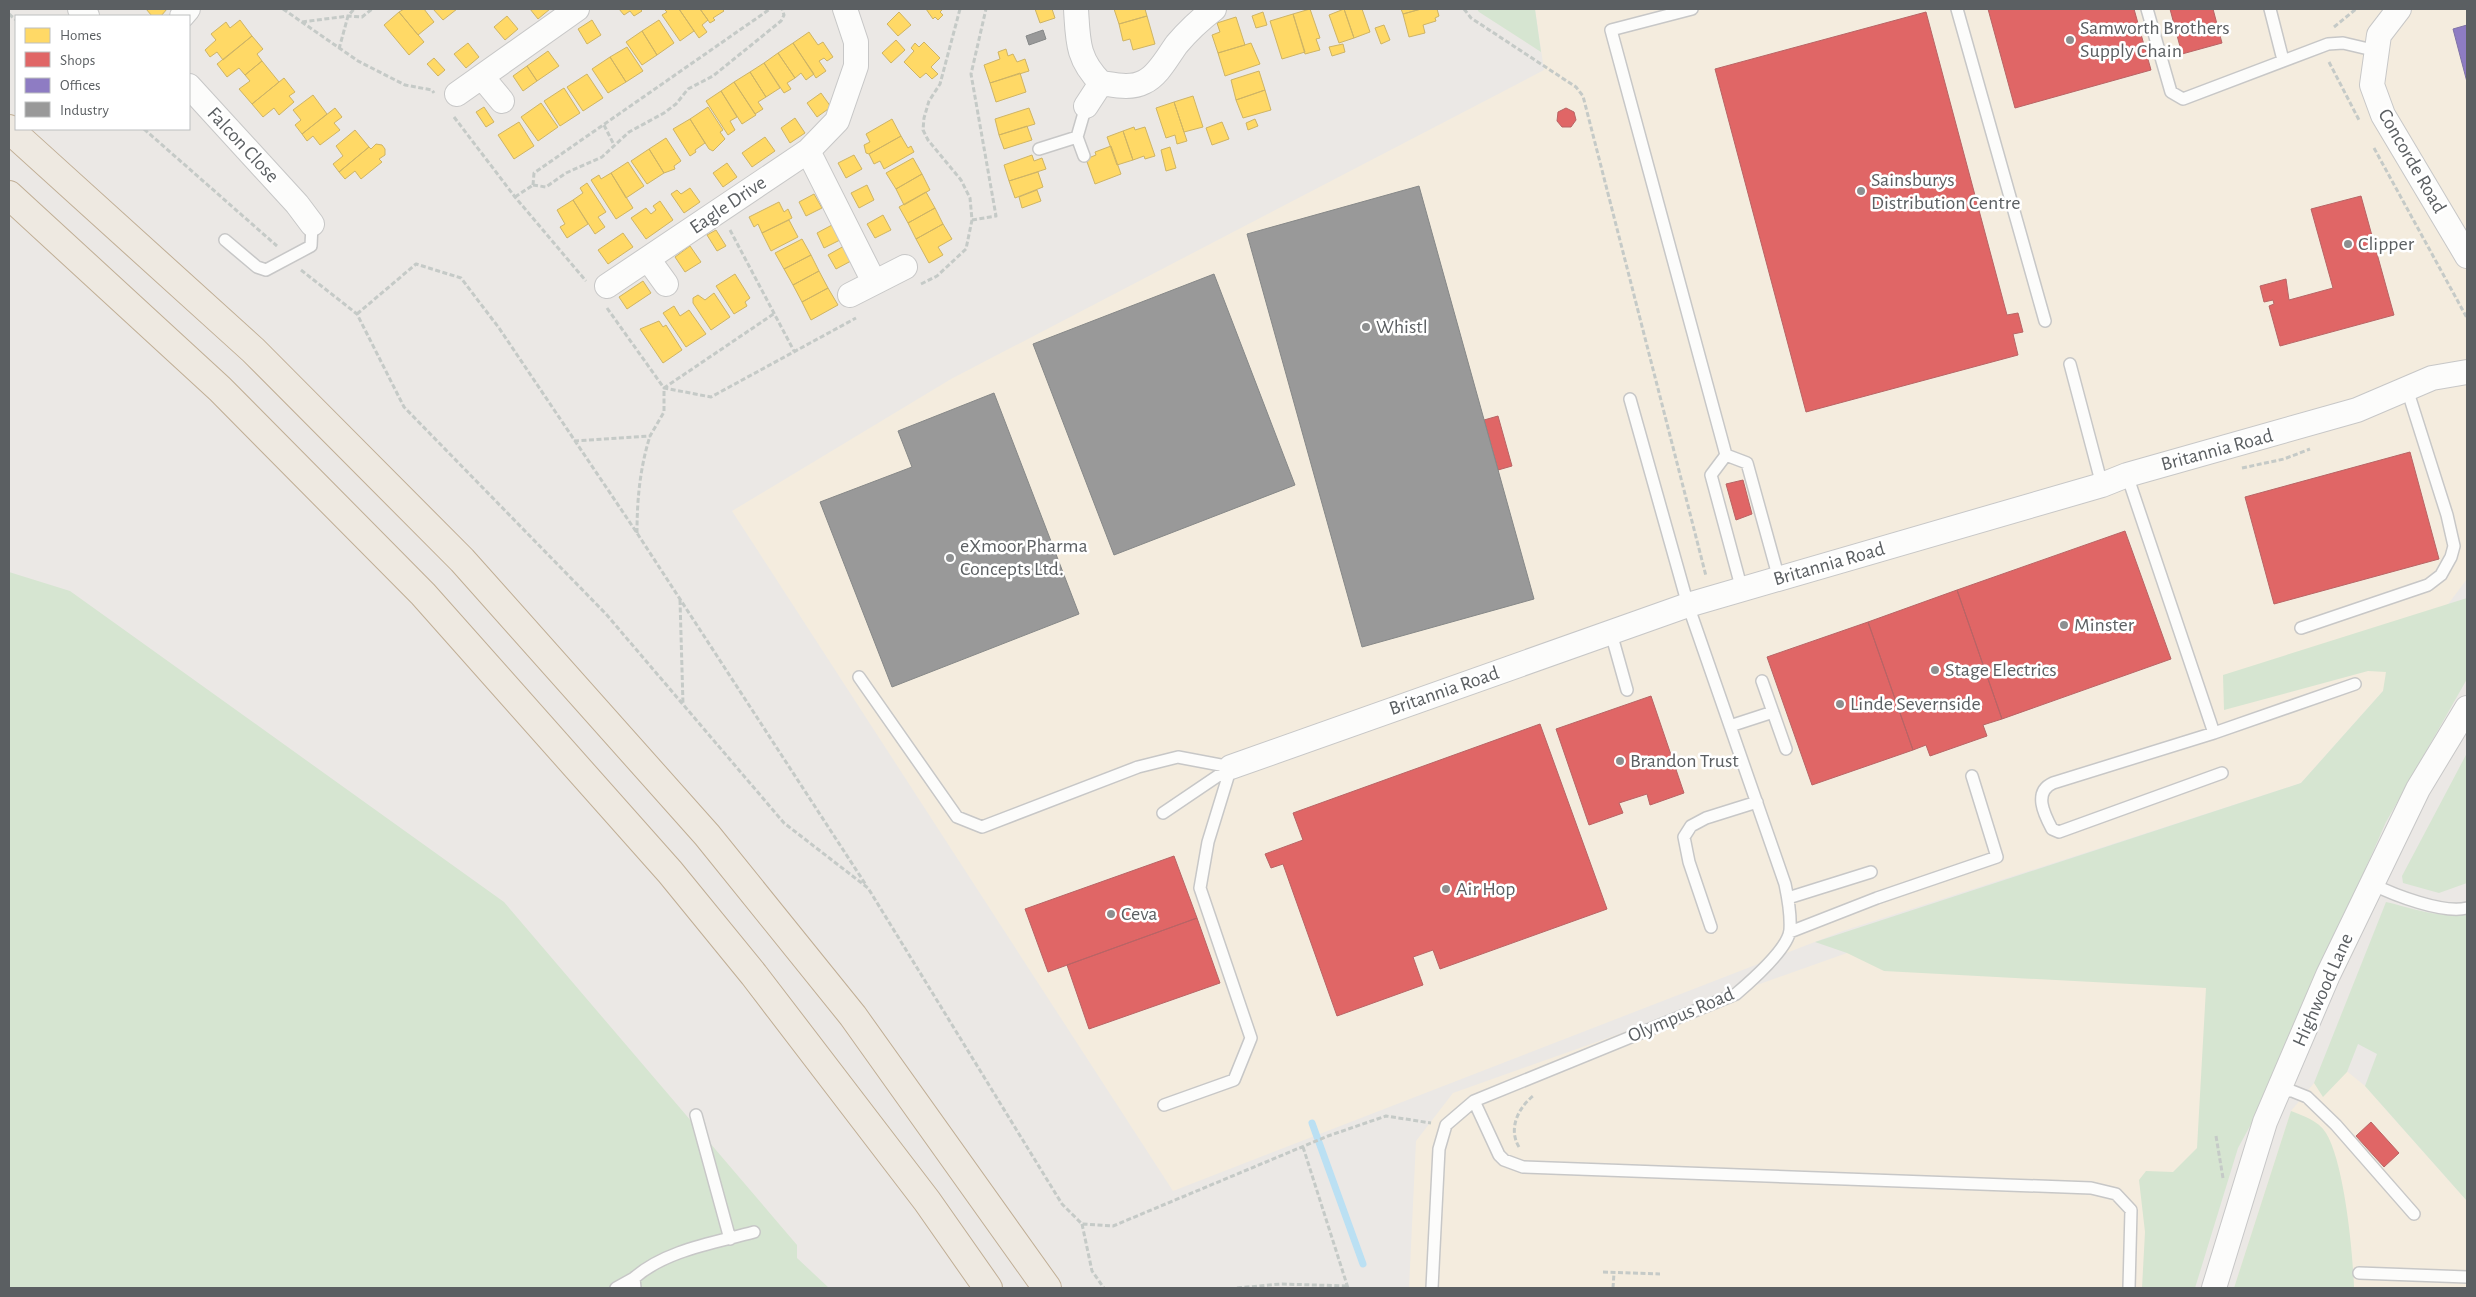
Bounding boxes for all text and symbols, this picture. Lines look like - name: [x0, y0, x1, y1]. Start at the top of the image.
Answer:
- legend: [15, 15, 190, 130]
- place label: Samworth Brothers Supply Chain: [2080, 18, 2230, 61]
- text: Homes: [60, 28, 102, 43]
- marker: Samworth Brothers Supply Chain: [2064, 34, 2076, 46]
- text: Shops: [60, 53, 95, 68]
- text: Offices: [60, 78, 101, 93]
- text: Industry: [60, 103, 109, 118]
- street label: Falcon Close: [203, 103, 283, 187]
- street label: Concorde Road: [2374, 106, 2450, 216]
- place label: Sainsburys Distribution Centre: [1871, 170, 2020, 213]
- street label: Eagle Drive: [686, 172, 770, 238]
- marker: Sainsburys Distribution Centre: [1855, 185, 1867, 197]
- place label: Clipper: [2358, 234, 2415, 254]
- marker: Clipper: [2342, 238, 2354, 250]
- place label: Whistl: [1376, 317, 1428, 337]
- marker: Whistl: [1360, 321, 1372, 333]
- street label: Britannia Road: [2159, 425, 2275, 475]
- place label: eXmoor Pharma Concepts Ltd.: [960, 536, 1088, 579]
- street label: Britannia Road: [1771, 539, 1887, 589]
- marker: eXmoor Pharma Concepts Ltd.: [944, 552, 956, 564]
- place label: Minster: [2074, 615, 2135, 635]
- marker: Minster: [2058, 619, 2070, 631]
- place label: Stage Electrics: [1945, 660, 2057, 680]
- street label: Britannia Road: [1386, 663, 1502, 719]
- marker: Stage Electrics: [1929, 664, 1941, 676]
- place label: Linde Severnside: [1850, 694, 1981, 714]
- marker: Linde Severnside: [1834, 698, 1846, 710]
- place label: Brandon Trust: [1630, 751, 1739, 771]
- marker: Brandon Trust: [1614, 755, 1626, 767]
- place label: Air Hop: [1456, 879, 1515, 899]
- marker: Air Hop: [1440, 883, 1452, 895]
- place label: Ceva: [1121, 904, 1158, 924]
- marker: Ceva: [1105, 908, 1117, 920]
- street label: Highwood Lane: [2289, 930, 2357, 1050]
- street label: Olympus Road: [1625, 984, 1737, 1046]

